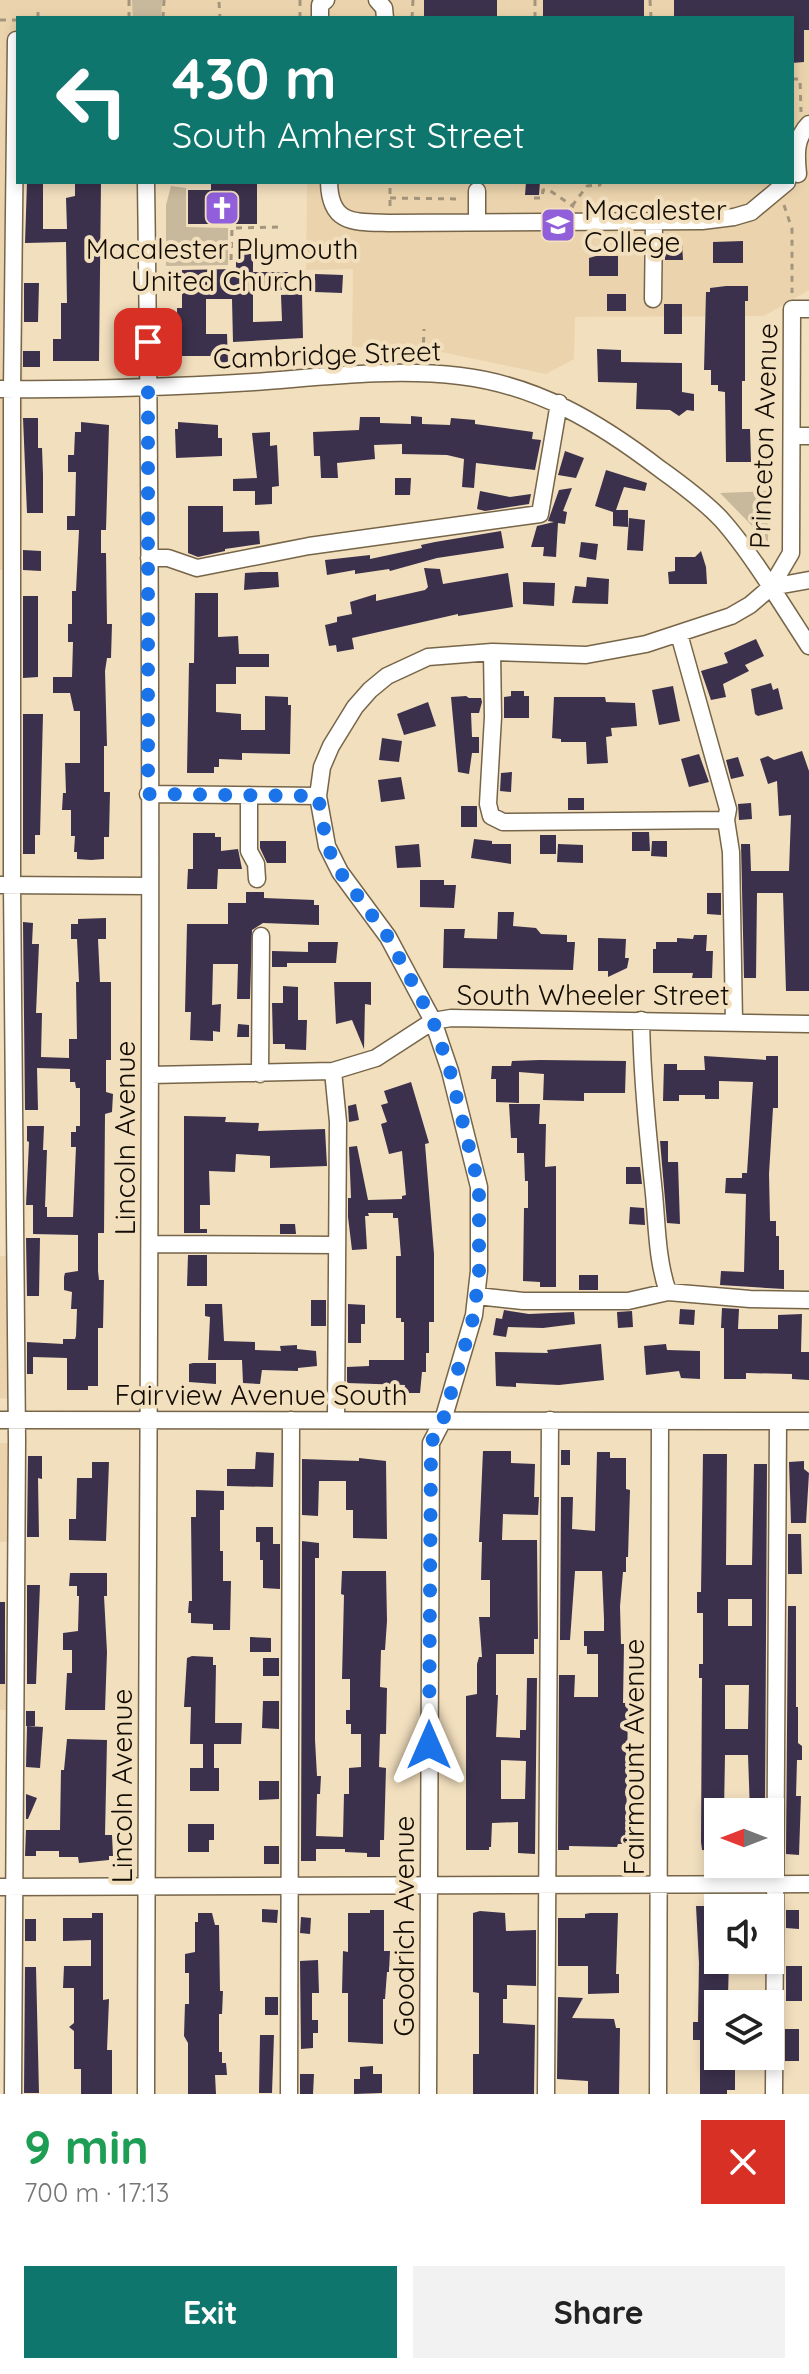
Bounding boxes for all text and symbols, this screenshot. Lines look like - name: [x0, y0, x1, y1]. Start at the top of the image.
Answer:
- text: 430 m: [172, 43, 337, 113]
- icon: left: [40, 48, 144, 152]
- text: South Amherst Street: [172, 112, 525, 157]
- church icon: Macalester Plymouth United Church: [203, 189, 241, 227]
- place label: Macalester College: [584, 192, 727, 259]
- school or university icon: Macalester College: [539, 206, 577, 244]
- place label: Macalester Plymouth United Church: [86, 231, 358, 298]
- pin: [114, 308, 182, 376]
- icon: arrive: [126, 320, 170, 364]
- street label: Princeton Avenue: [742, 323, 784, 549]
- street label: Cambridge Street: [212, 333, 442, 375]
- street label: South Wheeler Street: [456, 977, 730, 1012]
- street label: Lincoln Avenue: [107, 1041, 142, 1235]
- street label: Fairview Avenue South: [114, 1377, 408, 1412]
- street label: Fairmount Avenue: [616, 1639, 651, 1875]
- street label: Lincoln Avenue: [104, 1689, 139, 1883]
- position arrow: [387, 1703, 471, 1787]
- north arrow: [704, 1798, 784, 1878]
- map controls: [704, 1798, 784, 2070]
- street label: Goodrich Avenue: [386, 1816, 421, 2036]
- button: sound: [704, 1894, 784, 1974]
- button: layers: [704, 1990, 784, 2070]
- text: 9 min: [24, 2116, 149, 2176]
- button: close: [701, 2120, 785, 2204]
- text: 700 m · 17:13: [24, 2176, 169, 2209]
- button: Exit: [24, 2266, 397, 2358]
- button: Share: [413, 2266, 785, 2358]

